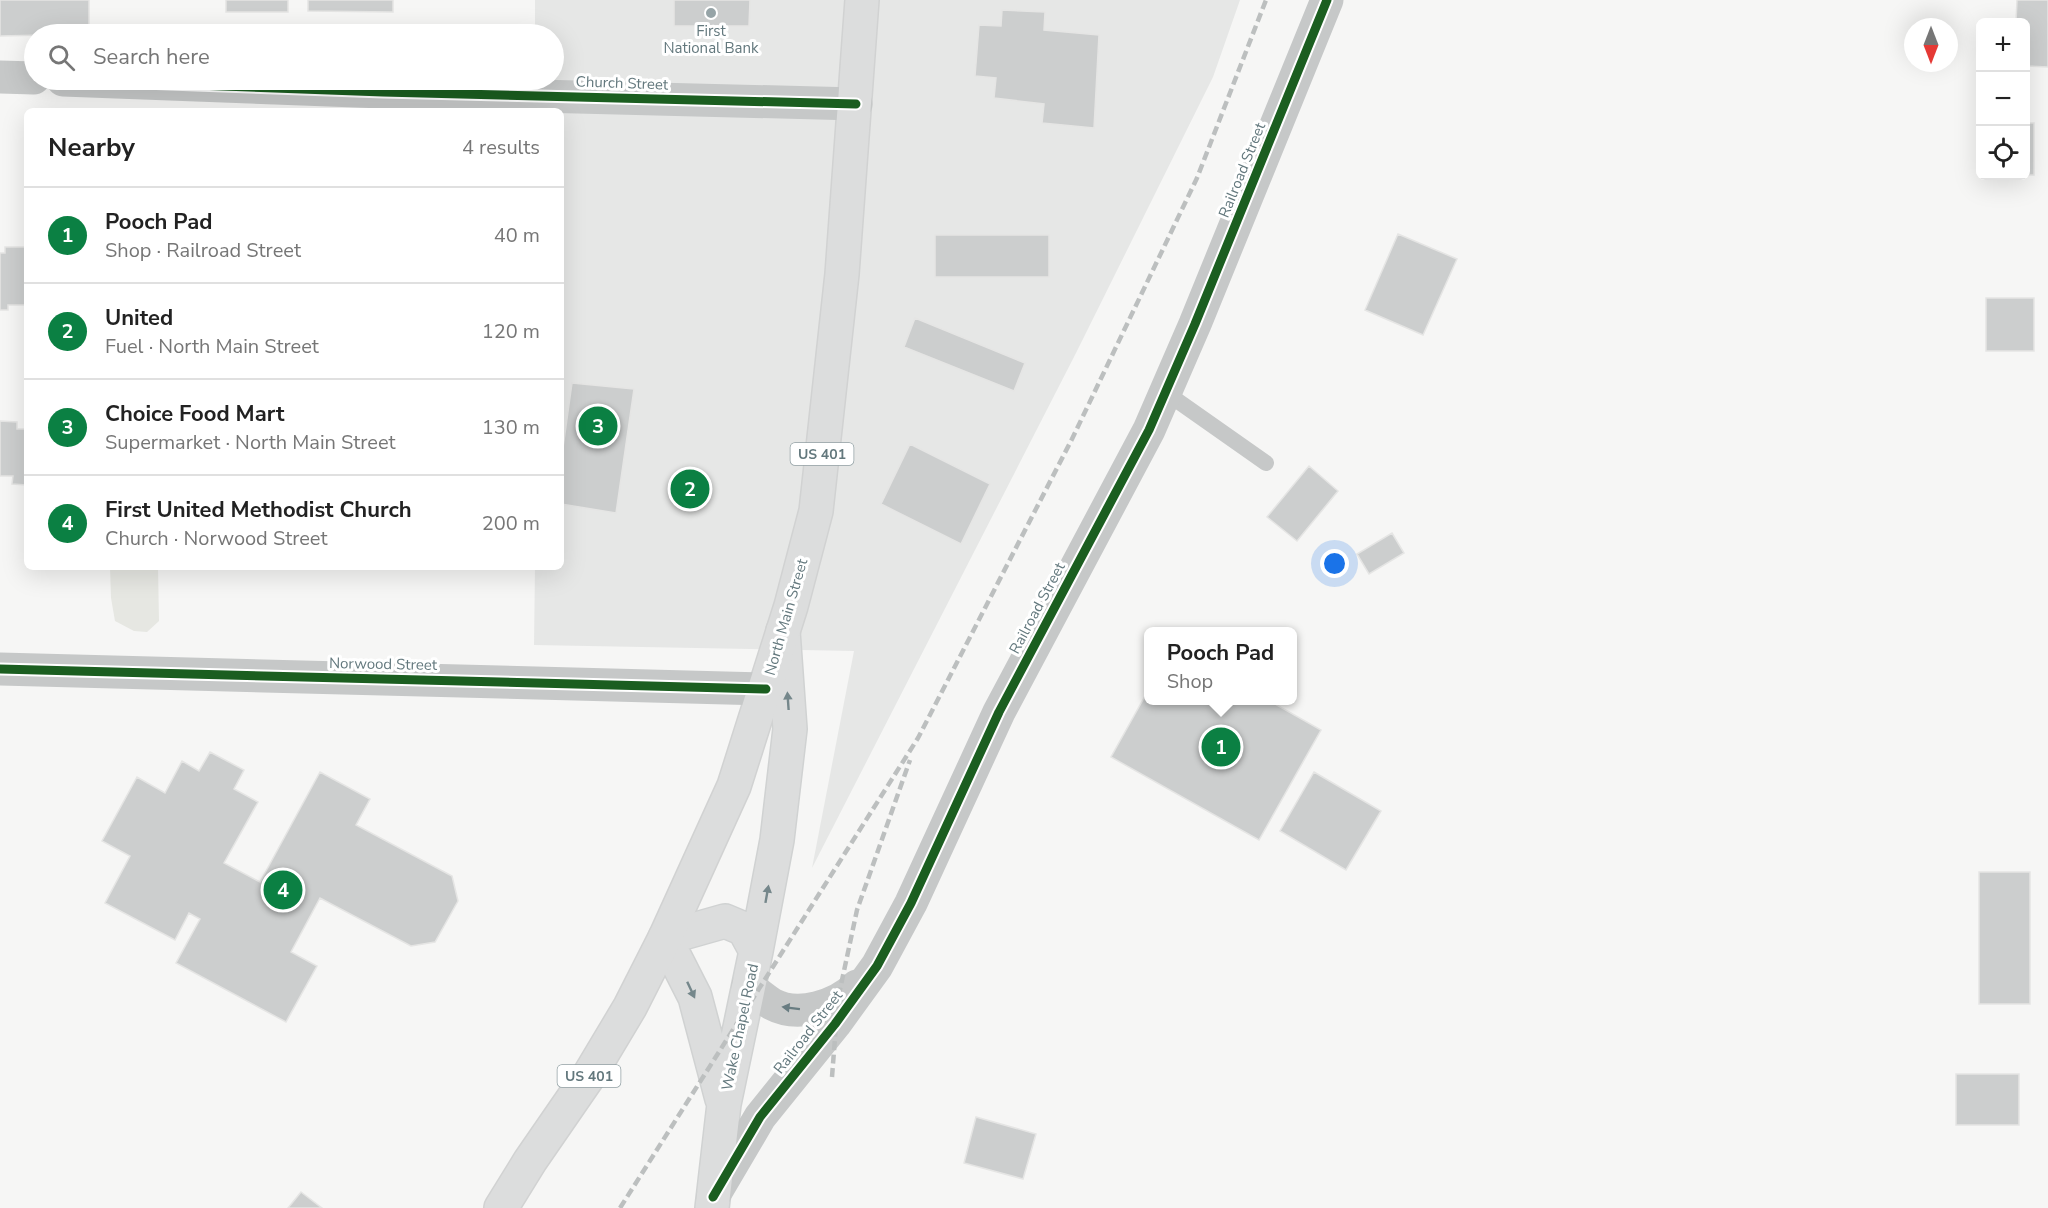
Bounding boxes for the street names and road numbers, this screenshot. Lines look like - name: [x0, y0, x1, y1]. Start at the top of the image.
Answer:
- street label: Church Street: [575, 71, 669, 95]
- street label: Railroad Street: [1214, 119, 1270, 221]
- road number: US 401: [790, 443, 854, 465]
- street label: North Main Street: [760, 556, 812, 678]
- street label: Railroad Street: [1004, 558, 1070, 657]
- street label: Norwood Street: [329, 653, 438, 675]
- street label: Wake Chapel Road: [717, 962, 763, 1092]
- street label: Railroad Street: [769, 985, 847, 1078]
- road number: US 401: [558, 1065, 620, 1087]

